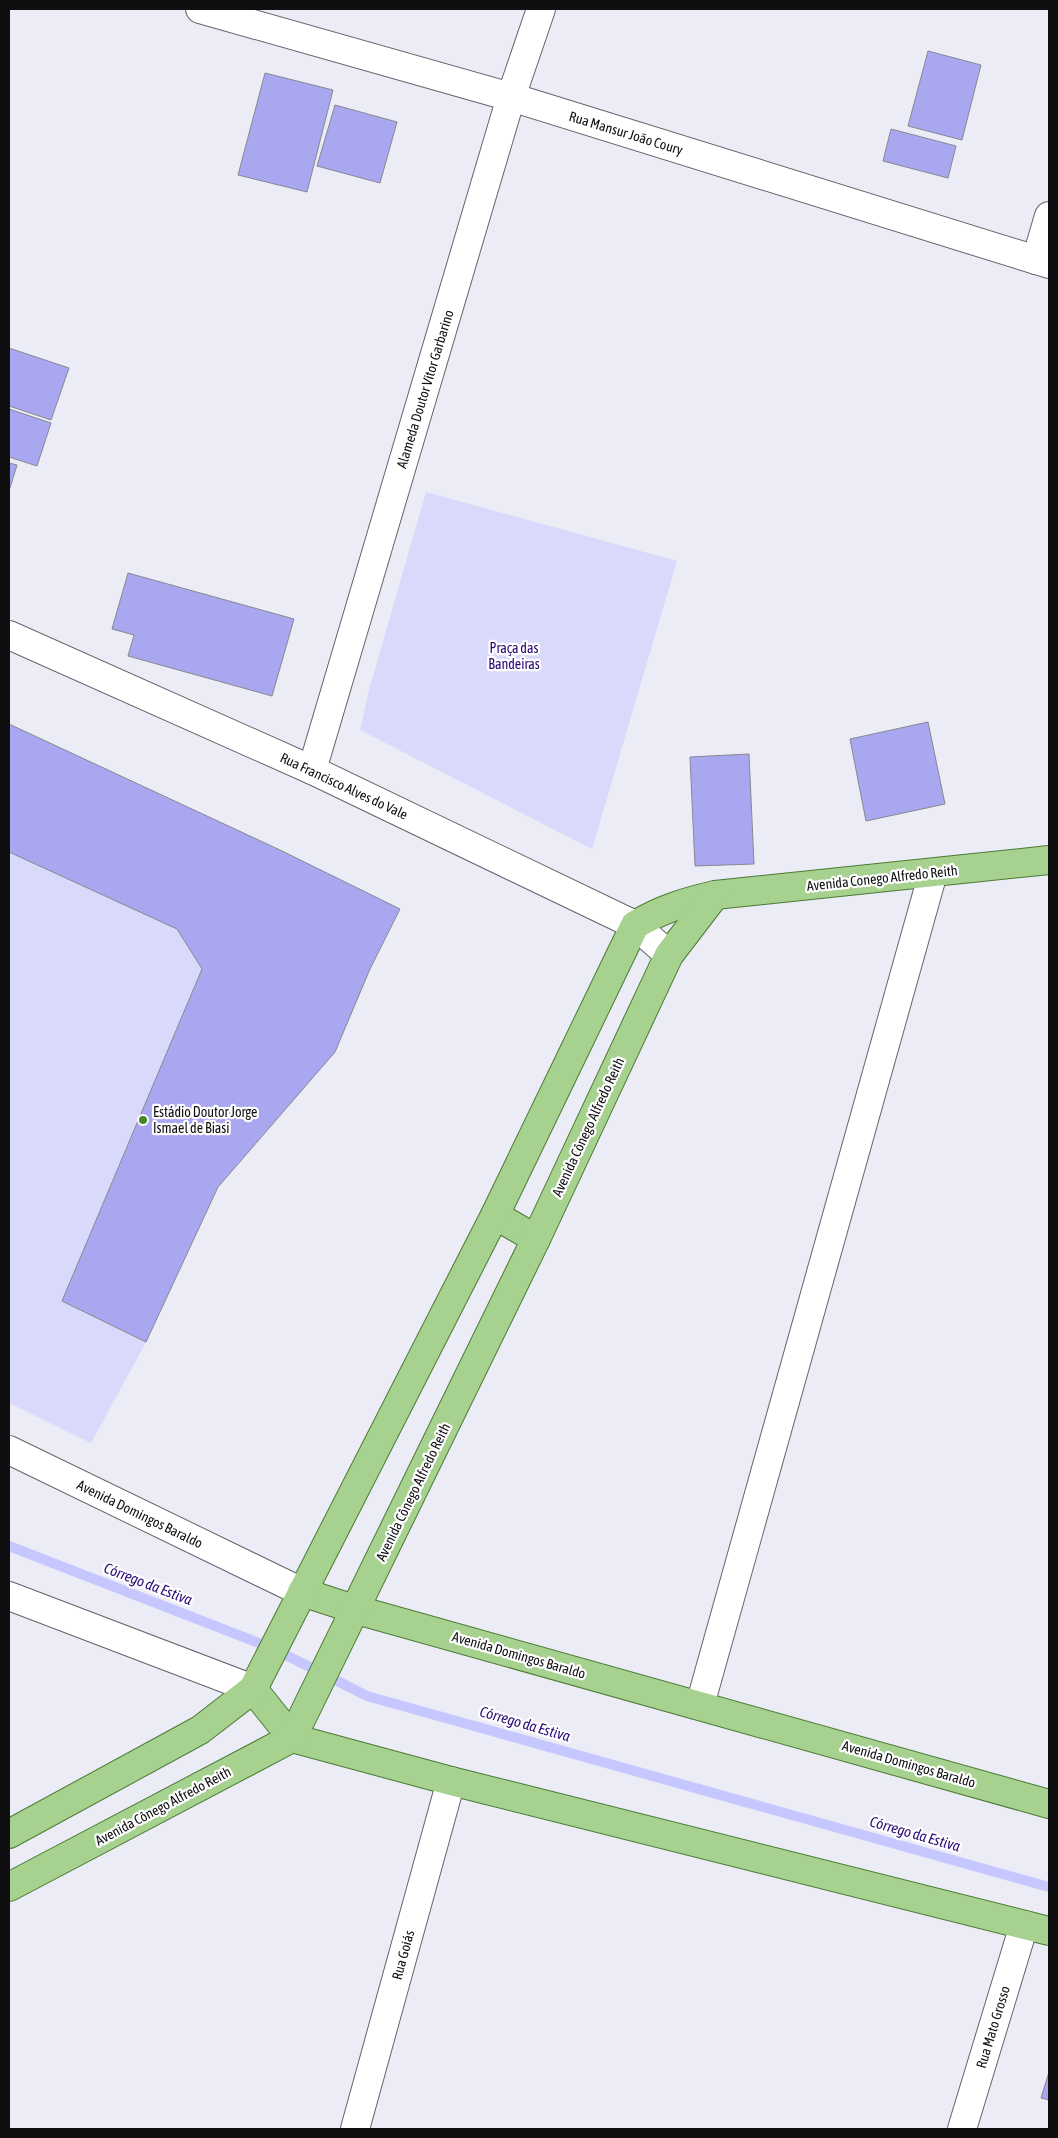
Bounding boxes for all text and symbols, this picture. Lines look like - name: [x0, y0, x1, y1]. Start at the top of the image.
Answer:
- street label: Rua Mansur João Coury: [567, 108, 685, 158]
- street label: Alameda Doutor Vitor Garbarino: [393, 308, 457, 470]
- park label: Praça das Bandeiras: [488, 640, 540, 672]
- street label: Rua Francisco Alves do Vale: [278, 749, 410, 823]
- street label: Avenida Conego Alfredo Reith: [806, 862, 958, 894]
- street label: Avenida Cônego Alfredo Reith: [549, 1055, 627, 1199]
- place label: Estádio Doutor Jorge Ismael de Biasi: [153, 1104, 257, 1136]
- marker: Estádio Doutor Jorge Ismael de Biasi: [137, 1114, 149, 1126]
- street label: Avenida Cônego Alfredo Reith: [373, 1420, 453, 1564]
- street label: Avenida Domingos Baraldo: [75, 1477, 205, 1551]
- water label: Córrego da Estiva: [102, 1559, 195, 1608]
- street label: Avenida Domingos Baraldo: [451, 1628, 587, 1682]
- water label: Córrego da Estiva: [478, 1703, 572, 1745]
- street label: Avenida Domingos Baraldo: [841, 1737, 977, 1791]
- street label: Avenida Cônego Alfredo Reith: [92, 1763, 234, 1849]
- water label: Córrego da Estiva: [868, 1813, 962, 1855]
- street label: Rua Goiás: [389, 1928, 417, 1982]
- street label: Rua Mato Grosso: [973, 1984, 1013, 2070]

